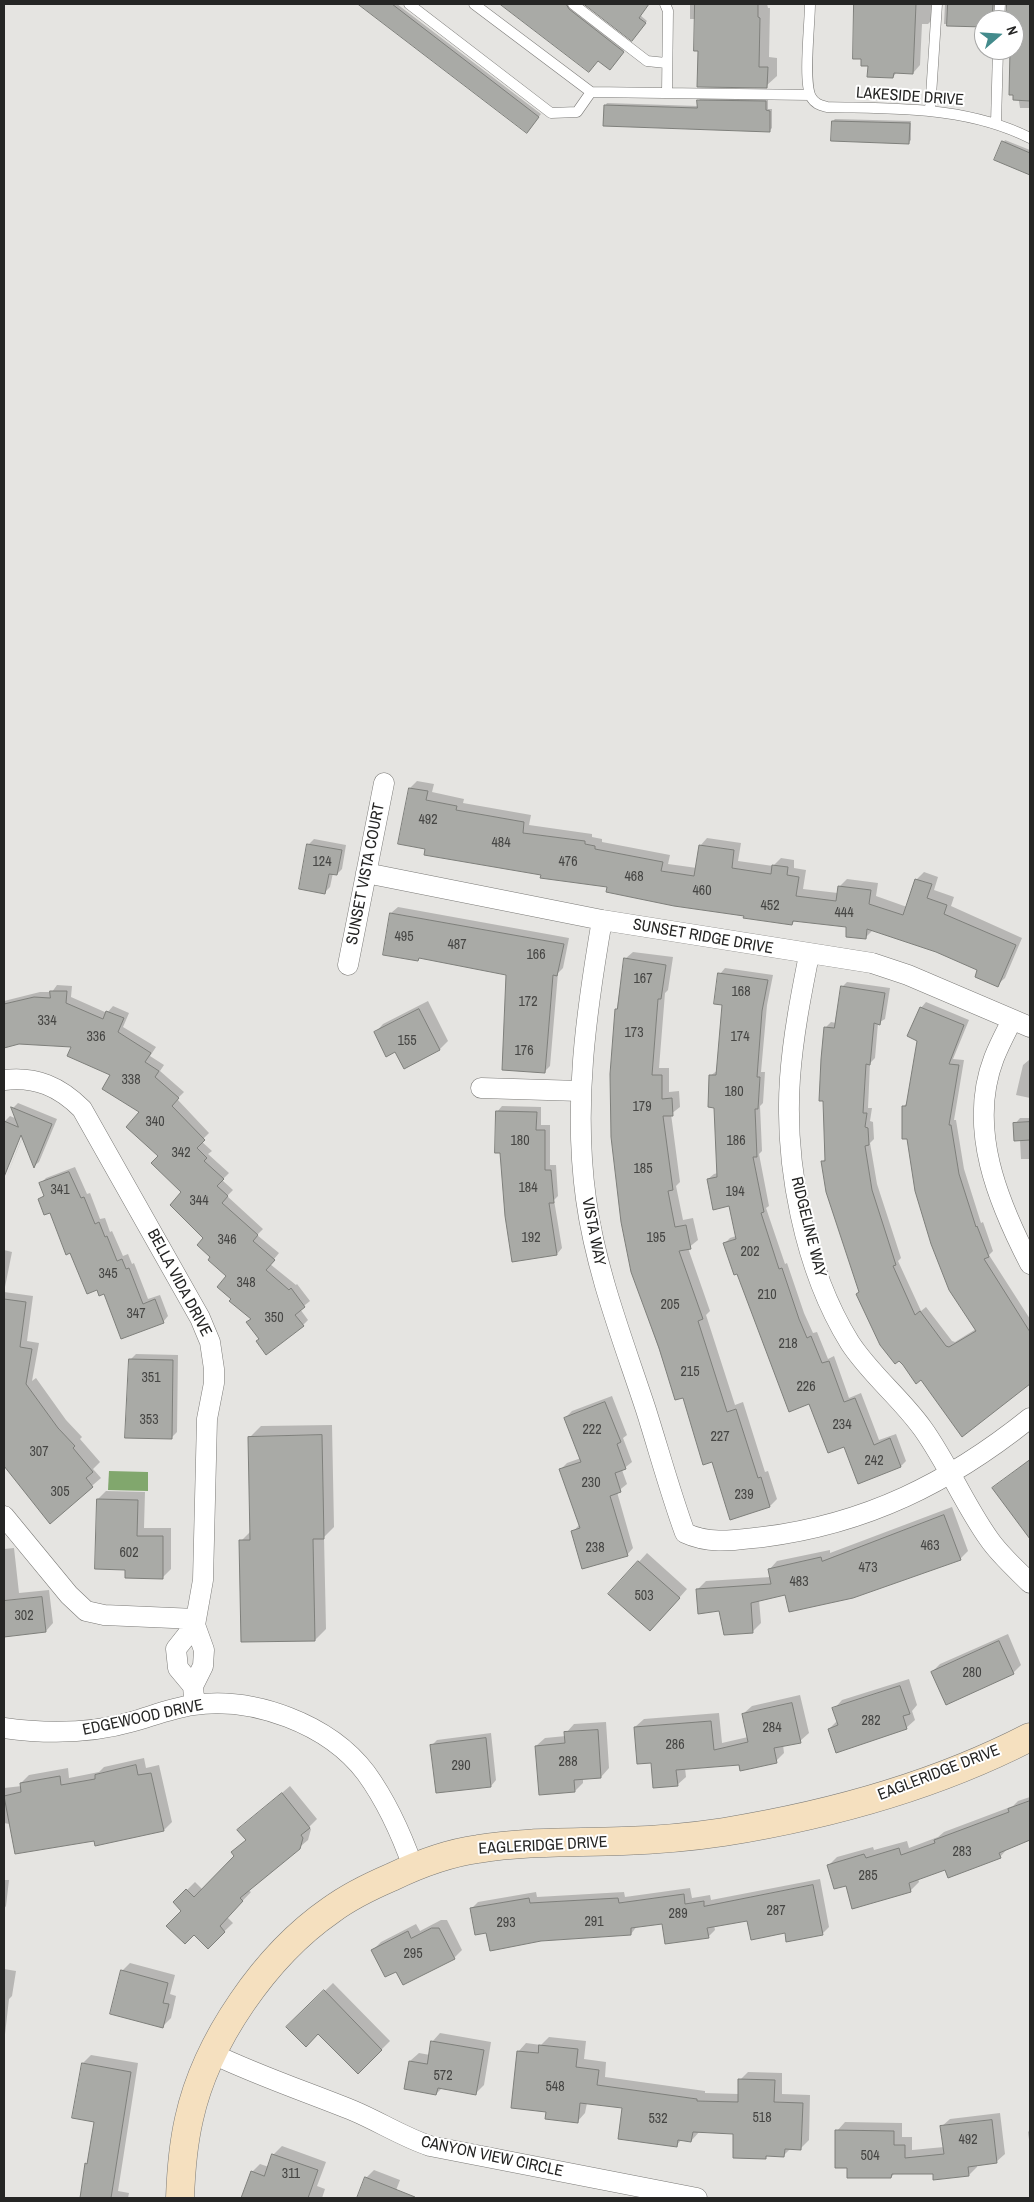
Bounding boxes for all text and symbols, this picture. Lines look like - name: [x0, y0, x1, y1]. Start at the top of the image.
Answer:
- north arrow: [974, 10, 1024, 60]
- text: N: [1002, 24, 1022, 37]
- street label: LAKESIDE DRIVE: [856, 84, 964, 110]
- street label: SUNSET VISTA COURT: [343, 802, 389, 946]
- house number: 492: [418, 812, 438, 828]
- house number: 484: [491, 835, 511, 851]
- house number: 124: [312, 854, 332, 870]
- house number: 476: [558, 854, 578, 870]
- house number: 468: [624, 869, 644, 885]
- house number: 460: [692, 883, 712, 899]
- house number: 452: [760, 898, 780, 914]
- house number: 444: [834, 905, 854, 921]
- street label: SUNSET RIDGE DRIVE: [631, 915, 775, 959]
- house number: 495: [394, 929, 414, 945]
- house number: 487: [447, 937, 467, 953]
- house number: 166: [526, 947, 546, 963]
- house number: 167: [633, 971, 653, 987]
- house number: 168: [731, 984, 751, 1000]
- house number: 172: [518, 994, 538, 1010]
- house number: 334: [37, 1013, 57, 1029]
- house number: 173: [624, 1025, 644, 1041]
- house number: 336: [86, 1029, 106, 1045]
- house number: 174: [730, 1029, 750, 1045]
- house number: 155: [397, 1033, 417, 1049]
- house number: 176: [514, 1043, 534, 1059]
- house number: 338: [121, 1072, 141, 1088]
- house number: 180: [724, 1084, 744, 1100]
- house number: 179: [632, 1099, 652, 1115]
- house number: 340: [145, 1114, 165, 1130]
- house number: 180: [510, 1133, 530, 1149]
- house number: 186: [726, 1133, 746, 1149]
- house number: 342: [171, 1145, 191, 1161]
- house number: 185: [633, 1161, 653, 1177]
- street label: RIDGELINE WAY: [786, 1175, 830, 1279]
- house number: 184: [518, 1180, 538, 1196]
- house number: 341: [50, 1182, 70, 1198]
- house number: 194: [725, 1184, 745, 1200]
- house number: 344: [189, 1193, 209, 1209]
- street label: VISTA WAY: [577, 1196, 609, 1268]
- street label: BELLA VIDA DRIVE: [143, 1226, 215, 1340]
- house number: 192: [521, 1230, 541, 1246]
- house number: 195: [646, 1230, 666, 1246]
- house number: 346: [217, 1232, 237, 1248]
- house number: 202: [740, 1244, 760, 1260]
- house number: 345: [98, 1266, 118, 1282]
- house number: 348: [236, 1275, 256, 1291]
- house number: 210: [757, 1287, 777, 1303]
- house number: 205: [660, 1297, 680, 1313]
- house number: 347: [126, 1306, 146, 1322]
- house number: 350: [264, 1310, 284, 1326]
- house number: 218: [778, 1336, 798, 1352]
- house number: 215: [680, 1364, 700, 1380]
- house number: 351: [141, 1370, 161, 1386]
- house number: 226: [796, 1379, 816, 1395]
- house number: 353: [139, 1412, 159, 1428]
- house number: 234: [832, 1417, 852, 1433]
- house number: 222: [582, 1422, 602, 1438]
- house number: 227: [710, 1429, 730, 1445]
- house number: 307: [29, 1444, 49, 1460]
- house number: 242: [864, 1453, 884, 1469]
- house number: 230: [581, 1475, 601, 1491]
- house number: 305: [50, 1484, 70, 1500]
- house number: 239: [734, 1487, 754, 1503]
- house number: 463: [920, 1538, 940, 1554]
- house number: 238: [585, 1540, 605, 1556]
- house number: 602: [119, 1545, 139, 1561]
- house number: 473: [858, 1560, 878, 1576]
- house number: 483: [789, 1574, 809, 1590]
- house number: 503: [634, 1588, 654, 1604]
- house number: 302: [14, 1608, 34, 1624]
- house number: 280: [962, 1665, 982, 1681]
- street label: EDGEWOOD DRIVE: [81, 1696, 205, 1740]
- house number: 282: [861, 1713, 881, 1729]
- house number: 284: [762, 1720, 782, 1736]
- house number: 286: [665, 1737, 685, 1753]
- street label: EAGLERIDGE DRIVE: [875, 1741, 1003, 1805]
- house number: 288: [558, 1754, 578, 1770]
- house number: 290: [451, 1758, 471, 1774]
- street label: EAGLERIDGE DRIVE: [478, 1833, 608, 1859]
- house number: 283: [952, 1844, 972, 1860]
- house number: 285: [858, 1868, 878, 1884]
- house number: 287: [766, 1903, 786, 1919]
- house number: 289: [668, 1906, 688, 1922]
- house number: 291: [584, 1914, 604, 1930]
- house number: 293: [496, 1915, 516, 1931]
- house number: 295: [403, 1946, 423, 1962]
- house number: 572: [433, 2068, 453, 2084]
- house number: 548: [545, 2079, 565, 2095]
- house number: 518: [752, 2110, 772, 2126]
- house number: 532: [648, 2111, 668, 2127]
- house number: 492: [958, 2132, 978, 2148]
- street label: CANYON VIEW CIRCLE: [419, 2133, 565, 2181]
- house number: 504: [860, 2148, 880, 2164]
- house number: 311: [282, 2166, 300, 2182]

